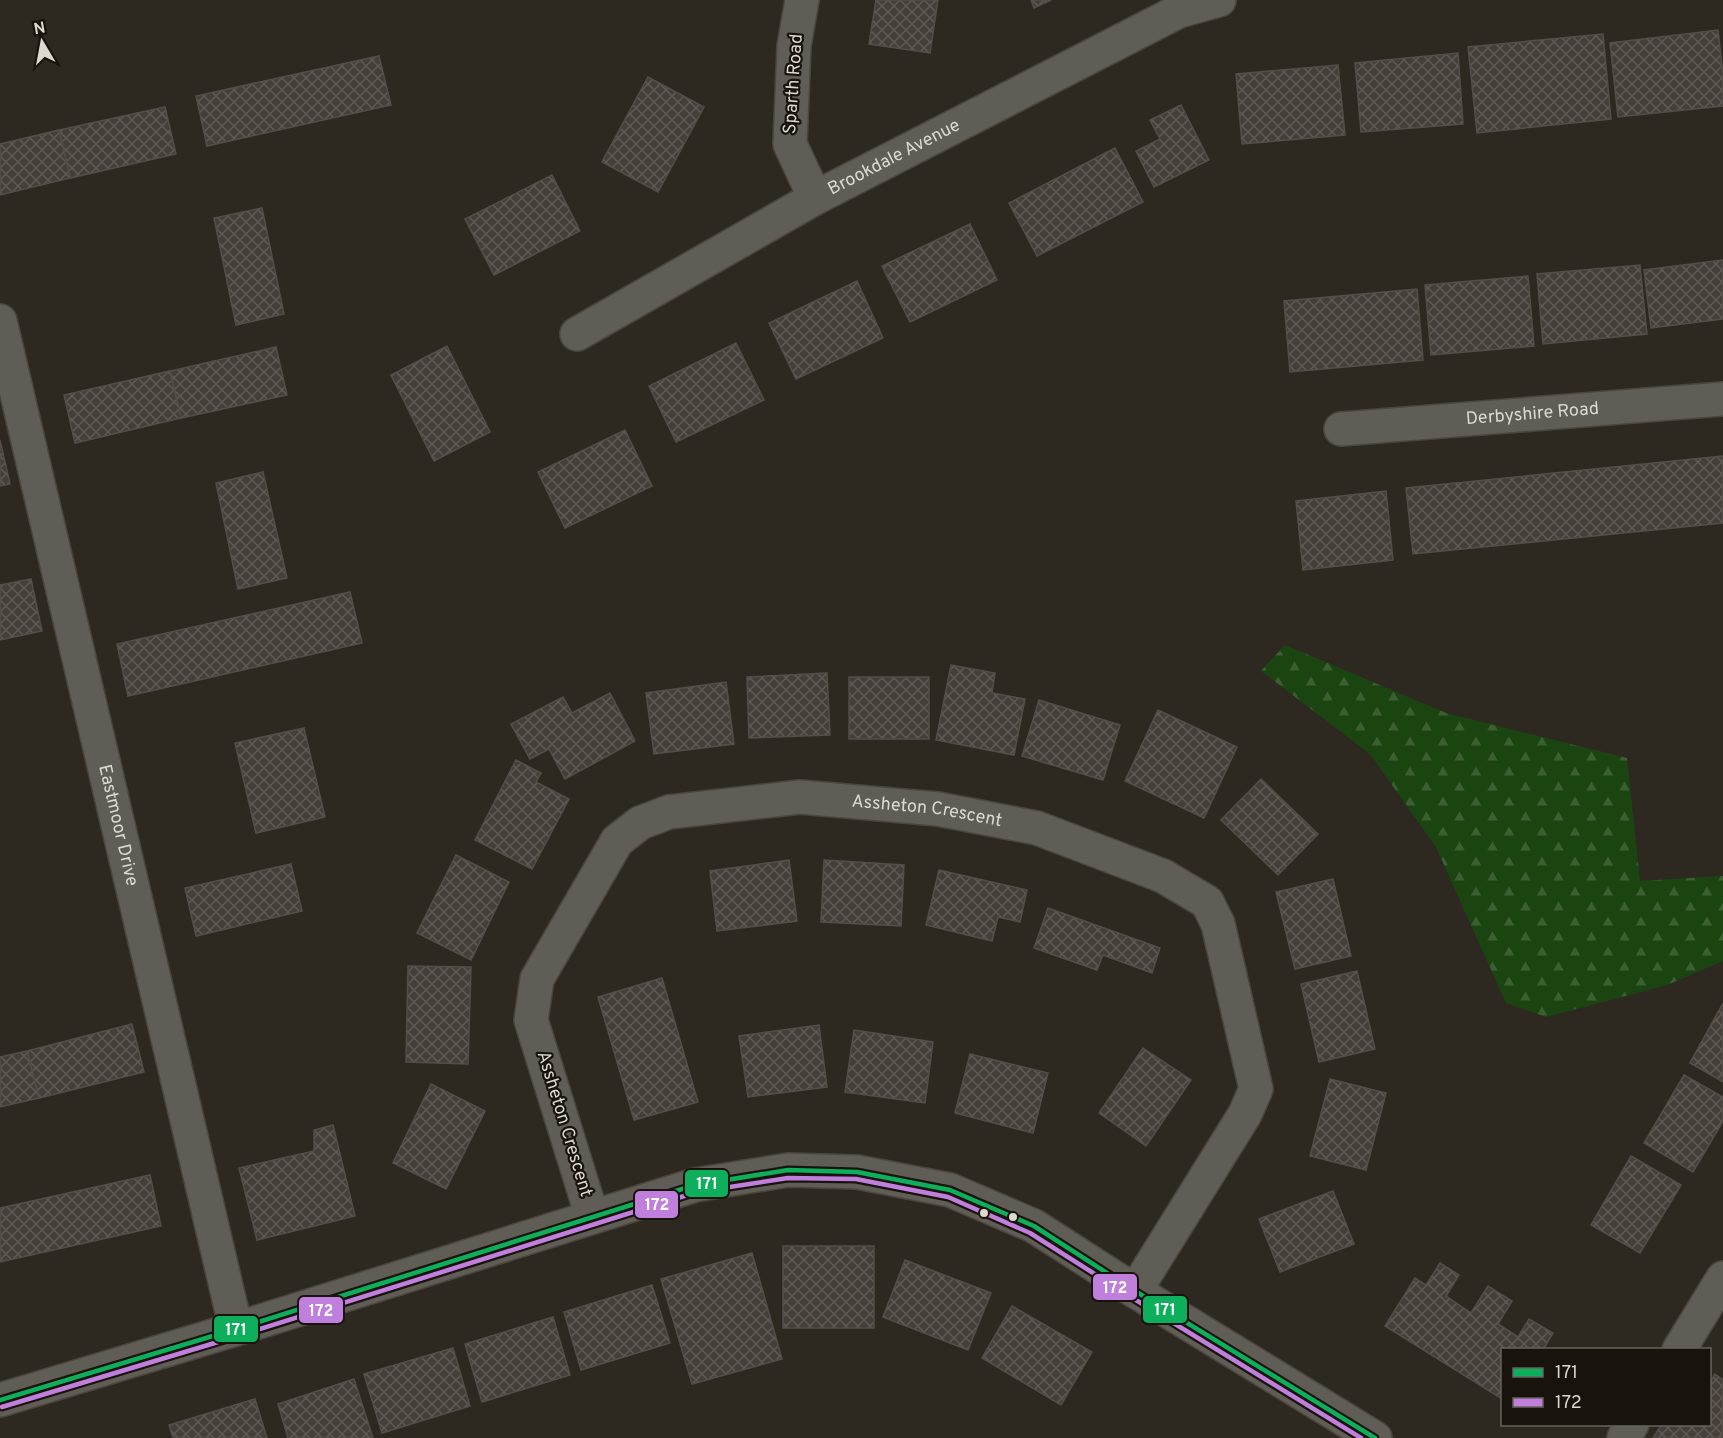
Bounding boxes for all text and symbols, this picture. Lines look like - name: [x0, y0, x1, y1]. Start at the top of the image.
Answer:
- north arrow: [12, 12, 72, 72]
- text: N: [32, 18, 47, 40]
- street label: Sparth Road: [779, 33, 809, 135]
- street label: Brookdale Avenue: [824, 114, 964, 201]
- street label: Derbyshire Road: [1465, 397, 1600, 431]
- street label: Eastmoor Drive: [93, 762, 143, 889]
- street label: Assheton Crescent: [851, 790, 1004, 833]
- street label: Assheton Crescent: [531, 1048, 597, 1200]
- line badge: 171: [684, 1169, 729, 1198]
- text: 171: [696, 1175, 718, 1195]
- line badge: 172: [634, 1190, 679, 1219]
- text: 172: [645, 1196, 669, 1216]
- unlabelled marker: [978, 1207, 990, 1219]
- unlabelled marker: [1007, 1211, 1019, 1223]
- line badge: 172: [1092, 1273, 1138, 1301]
- text: 172: [1103, 1279, 1127, 1299]
- line badge: 171: [1142, 1295, 1188, 1324]
- line badge: 172: [298, 1296, 344, 1324]
- text: 171: [1154, 1301, 1176, 1321]
- text: 172: [309, 1302, 333, 1322]
- line badge: 171: [213, 1315, 259, 1343]
- text: 171: [225, 1321, 247, 1341]
- legend: [1501, 1348, 1711, 1426]
- text: 171: [1555, 1362, 1578, 1385]
- text: 172: [1555, 1392, 1582, 1415]

